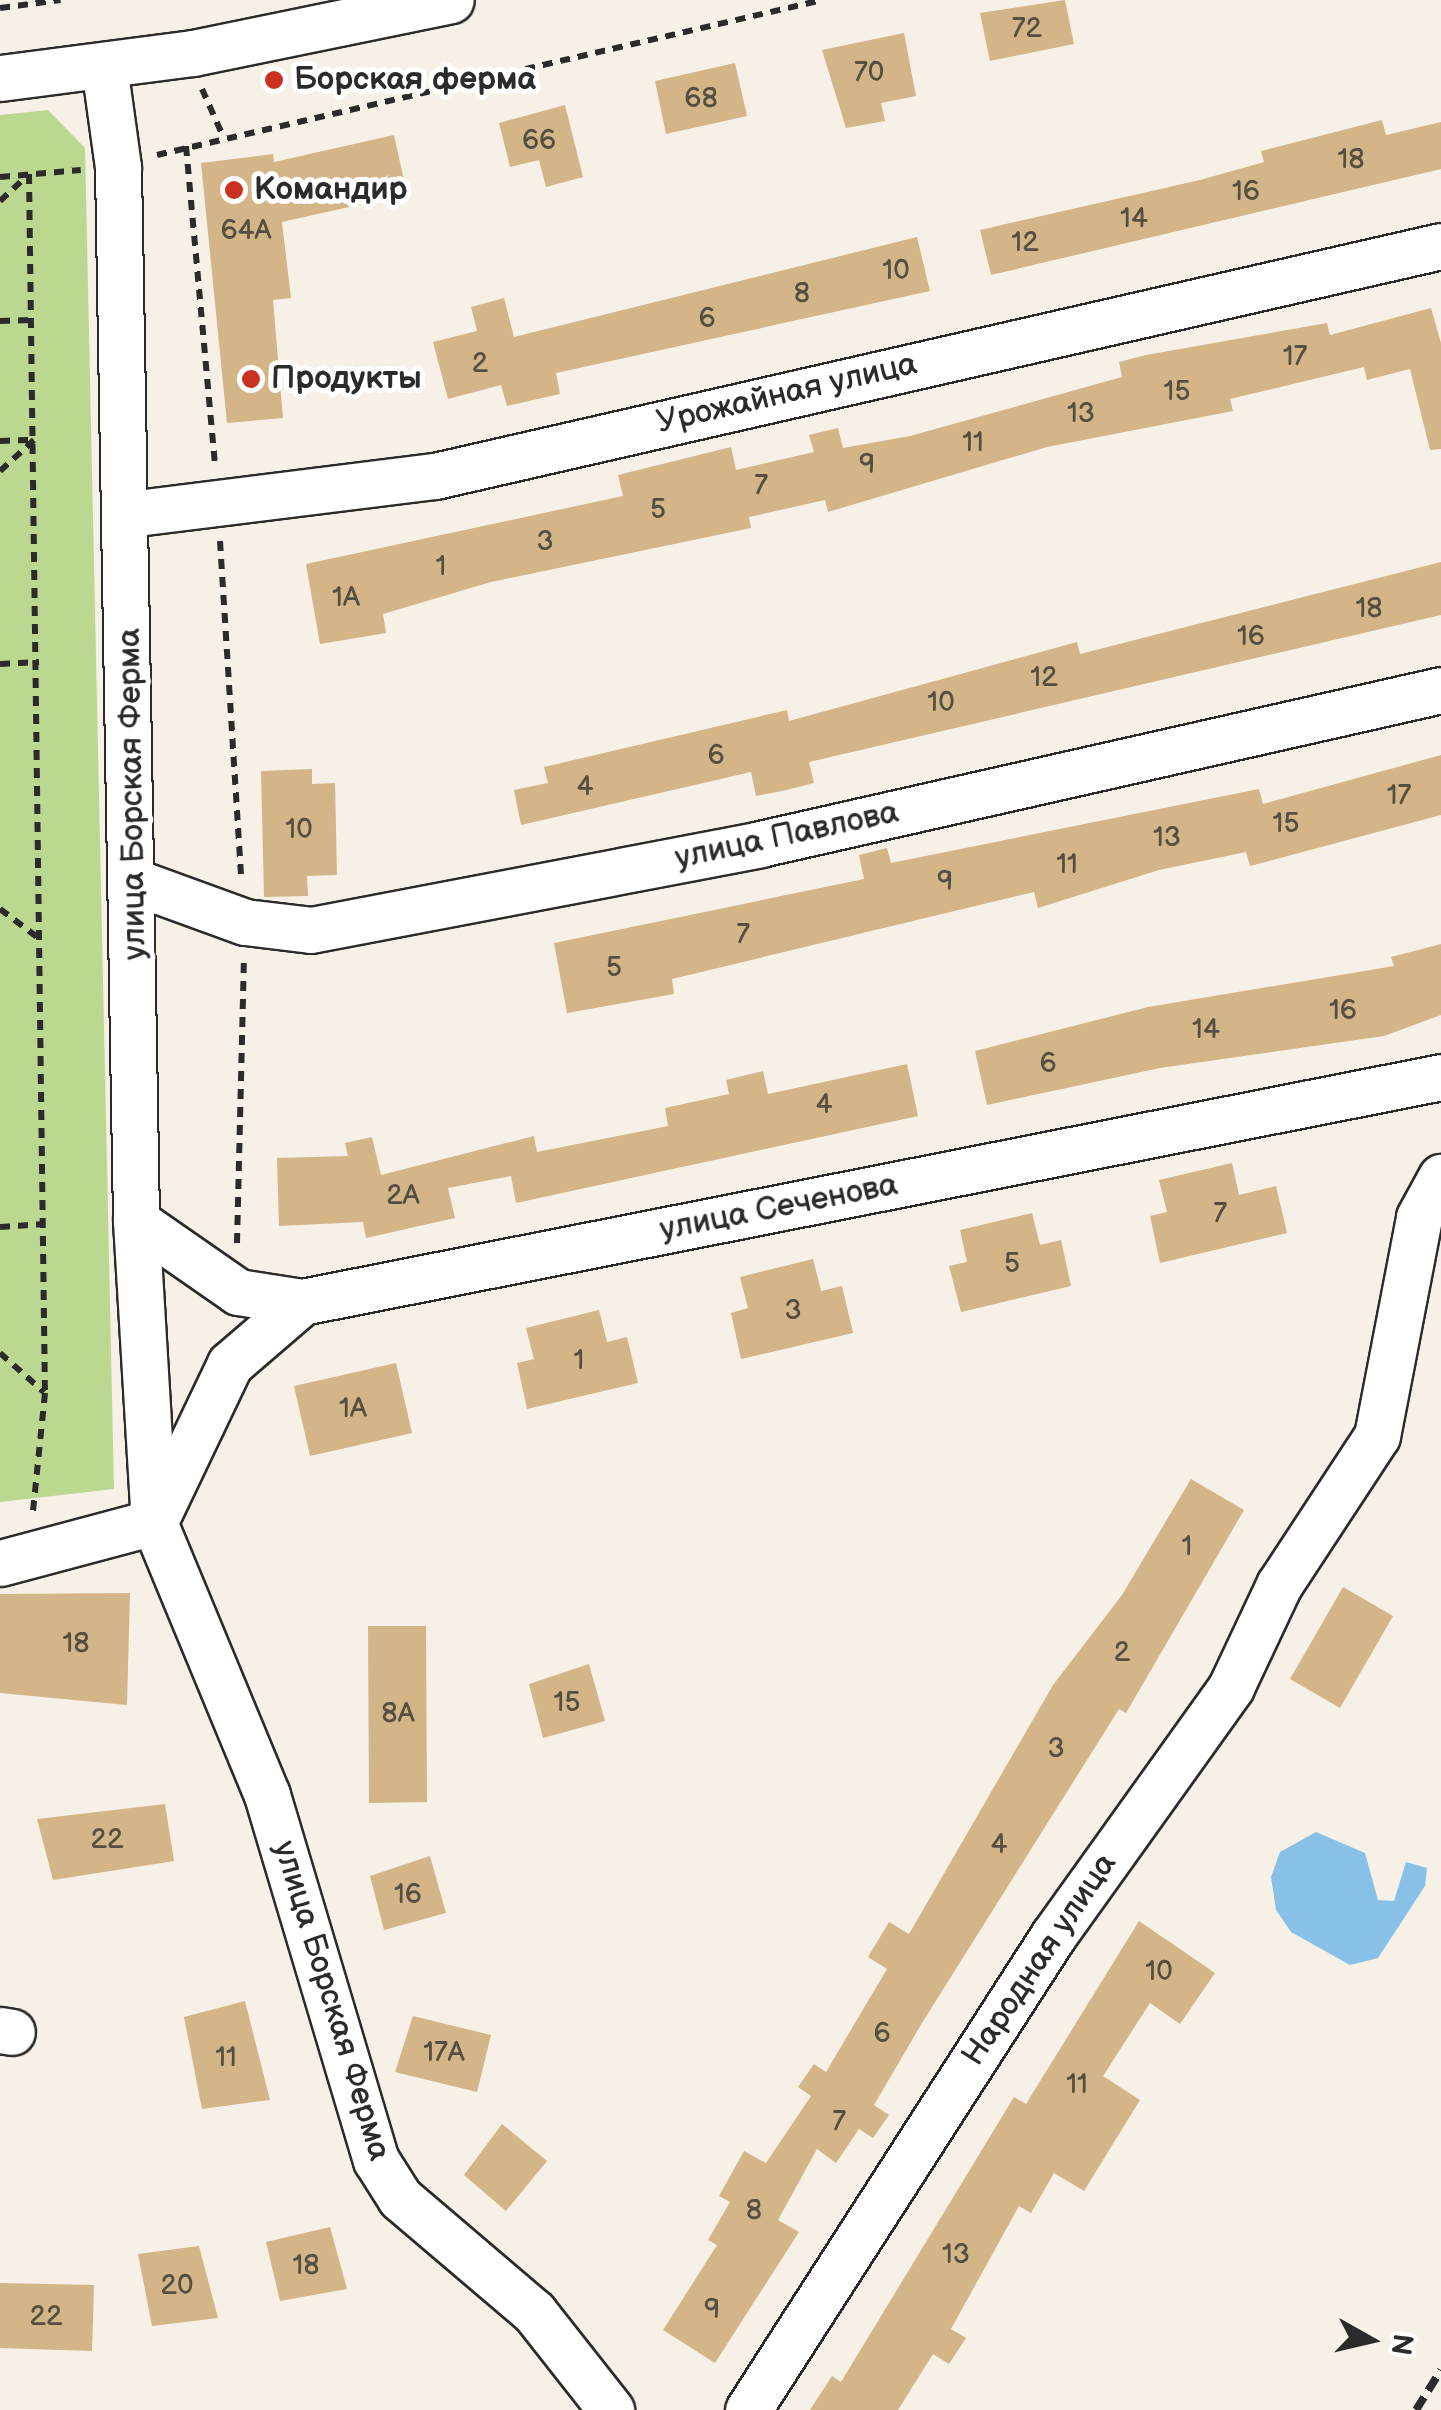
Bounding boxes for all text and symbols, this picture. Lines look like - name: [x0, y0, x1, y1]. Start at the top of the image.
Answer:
- house number: 72: [1012, 12, 1042, 46]
- house number: 70: [854, 56, 884, 90]
- place label: Борская ферма: [294, 61, 536, 99]
- marker: Борская ферма: [263, 69, 285, 91]
- house number: 68: [684, 82, 718, 116]
- house number: 66: [522, 124, 556, 158]
- house number: 18: [1337, 143, 1365, 177]
- place label: Командир: [254, 171, 407, 209]
- house number: 16: [1232, 175, 1260, 209]
- marker: Командир: [223, 179, 245, 201]
- house number: 14: [1120, 202, 1148, 236]
- house number: 64А: [220, 214, 272, 248]
- house number: 12: [1011, 226, 1039, 260]
- house number: 10: [882, 254, 910, 288]
- house number: 8: [794, 277, 810, 311]
- house number: 6: [698, 302, 716, 336]
- house number: 17: [1283, 340, 1307, 374]
- street label: Урожайная улица: [653, 345, 921, 443]
- house number: 2: [472, 347, 488, 381]
- place label: Продукты: [271, 360, 422, 398]
- marker: Продукты: [240, 368, 262, 390]
- house number: 15: [1164, 375, 1190, 409]
- house number: 13: [1067, 397, 1095, 431]
- house number: 11: [962, 426, 984, 460]
- house number: 9: [859, 448, 875, 482]
- house number: 7: [754, 469, 768, 503]
- house number: 5: [650, 493, 666, 527]
- house number: 3: [536, 525, 554, 559]
- house number: 1: [436, 550, 446, 584]
- house number: 1А: [332, 581, 360, 615]
- house number: 18: [1355, 592, 1383, 626]
- house number: 16: [1237, 620, 1265, 654]
- street label: улица Борская Ферма: [111, 628, 155, 960]
- house number: 12: [1030, 661, 1058, 695]
- house number: 10: [927, 686, 955, 720]
- house number: 6: [707, 739, 725, 773]
- house number: 4: [576, 770, 594, 804]
- house number: 17: [1387, 779, 1411, 813]
- street label: улица Павлова: [672, 794, 902, 878]
- house number: 15: [1273, 807, 1299, 841]
- house number: 10: [285, 813, 313, 847]
- house number: 13: [1153, 821, 1181, 855]
- house number: 11: [1056, 848, 1078, 882]
- house number: 9: [937, 865, 953, 899]
- house number: 7: [736, 918, 750, 952]
- house number: 5: [606, 951, 622, 985]
- house number: 16: [1329, 994, 1357, 1028]
- house number: 14: [1192, 1013, 1220, 1047]
- house number: 6: [1039, 1047, 1057, 1081]
- house number: 4: [815, 1088, 833, 1122]
- street label: улица Сеченова: [657, 1166, 901, 1250]
- house number: 2А: [386, 1179, 420, 1213]
- house number: 7: [1213, 1197, 1227, 1231]
- house number: 5: [1004, 1247, 1020, 1281]
- house number: 3: [784, 1294, 802, 1328]
- house number: 1: [574, 1344, 584, 1378]
- house number: 1А: [339, 1392, 367, 1426]
- house number: 1: [1182, 1530, 1192, 1564]
- house number: 18: [62, 1627, 90, 1661]
- house number: 2: [1114, 1636, 1130, 1670]
- house number: 15: [554, 1686, 580, 1720]
- house number: 8А: [381, 1697, 415, 1731]
- house number: 3: [1047, 1732, 1065, 1766]
- house number: 22: [90, 1823, 124, 1857]
- house number: 4: [990, 1828, 1008, 1862]
- street label: улица Борская Ферма: [264, 1837, 398, 2165]
- street label: Народная улица: [955, 1846, 1125, 2074]
- house number: 16: [394, 1878, 422, 1912]
- house number: 10: [1145, 1955, 1173, 1989]
- house number: 6: [873, 2017, 891, 2051]
- house number: 17А: [423, 2036, 465, 2070]
- house number: 11: [215, 2041, 237, 2075]
- house number: 11: [1066, 2068, 1088, 2102]
- house number: 7: [832, 2105, 846, 2139]
- house number: 8: [746, 2194, 762, 2228]
- house number: 13: [942, 2238, 970, 2272]
- house number: 18: [292, 2249, 320, 2283]
- house number: 20: [161, 2269, 193, 2303]
- north arrow: [1321, 2290, 1421, 2390]
- house number: 9: [704, 2293, 720, 2327]
- house number: 22: [29, 2300, 63, 2334]
- text: N: [1383, 2332, 1419, 2357]

